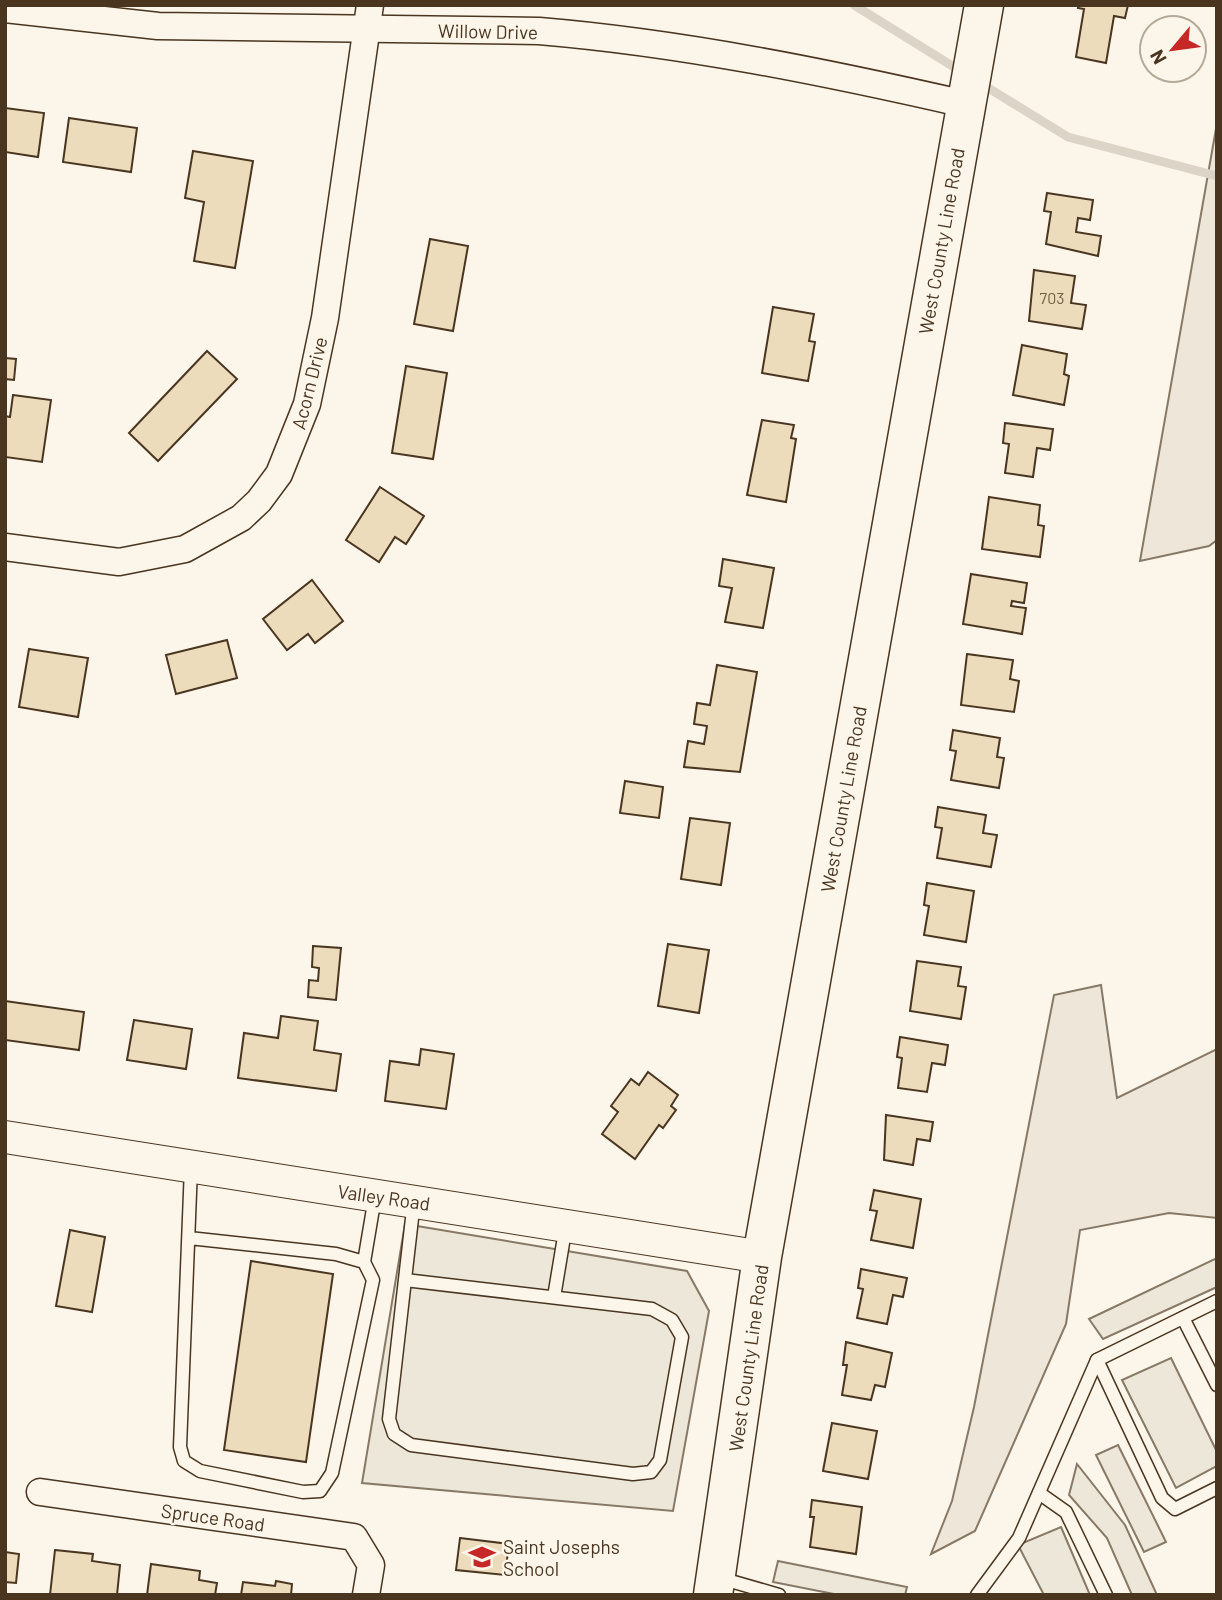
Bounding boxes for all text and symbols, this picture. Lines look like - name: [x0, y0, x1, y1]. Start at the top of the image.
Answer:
- north arrow: [1138, 14, 1208, 84]
- street label: Willow Drive: [438, 19, 538, 43]
- text: N: [1145, 46, 1171, 69]
- street label: West County Line Road: [913, 146, 969, 336]
- house number: 703: [1040, 288, 1064, 307]
- street label: Acorn Drive: [286, 334, 332, 432]
- street label: West County Line Road: [815, 704, 871, 894]
- street label: Valley Road: [336, 1179, 432, 1215]
- street label: West County Line Road: [723, 1263, 773, 1453]
- street label: Spruce Road: [160, 1498, 266, 1536]
- place label: Saint Josephs School: [503, 1535, 620, 1580]
- school or university icon: Saint Josephs School: [467, 1542, 497, 1572]

